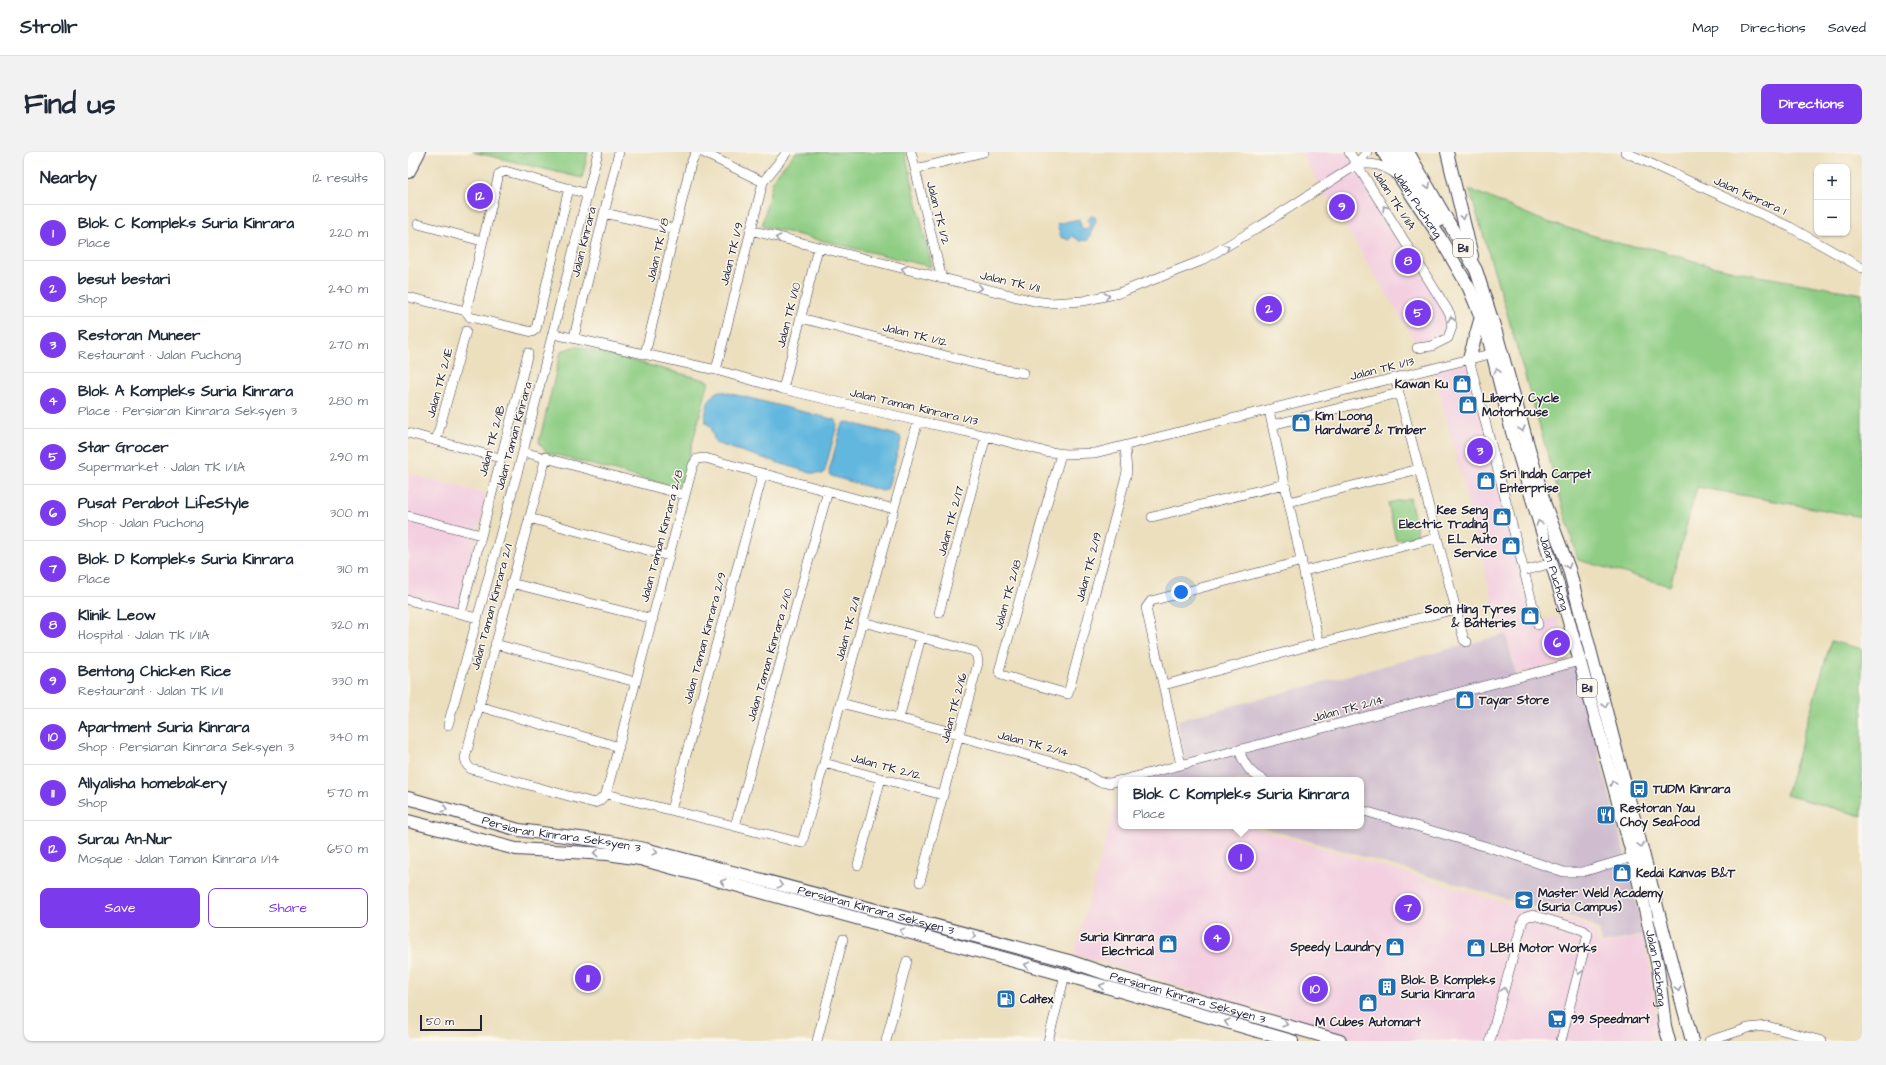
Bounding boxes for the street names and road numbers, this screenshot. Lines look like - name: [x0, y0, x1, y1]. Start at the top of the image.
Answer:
- street label: Jalan TK 1/11A: [1368, 167, 1420, 234]
- street label: Jalan Puchong: [1389, 167, 1447, 242]
- street label: Jalan Kinrara 1: [1711, 172, 1790, 220]
- street label: Jalan TK 1/2: [922, 180, 954, 247]
- street label: Jalan Kinrara: [567, 205, 601, 279]
- street label: Jalan TK 1/8: [642, 216, 674, 284]
- street label: Jalan TK 1/9: [716, 220, 748, 287]
- road number: B11: [1453, 239, 1473, 257]
- street label: Jalan TK 1/11: [978, 267, 1042, 297]
- street label: Jalan TK 1/10: [773, 280, 805, 350]
- street label: Jalan TK 1/12: [881, 319, 949, 351]
- street label: Jalan TK 2/1E: [423, 346, 457, 420]
- street label: Jalan TK 1/13: [1348, 353, 1416, 385]
- street label: Jalan Taman Kinrara: [491, 380, 537, 492]
- street label: Jalan Taman Kinrara 1/13: [848, 384, 980, 430]
- street label: Jalan TK 2/1B: [474, 403, 510, 479]
- street label: Jalan Taman Kinrara 2/8: [636, 468, 688, 604]
- street label: Jalan TK 2/17: [933, 483, 969, 558]
- street label: Jalan TK 2/19: [1072, 530, 1107, 604]
- street label: Jalan Puchong: [1535, 534, 1574, 613]
- street label: Jalan Taman Kinrara 2/1: [467, 541, 517, 672]
- street label: Jalan TK 2/18: [990, 558, 1026, 632]
- street label: Jalan Taman Kinrara 2/9: [679, 570, 731, 706]
- street label: Jalan Taman Kinrara 2/10: [743, 586, 797, 724]
- street label: Jalan TK 2/11: [831, 594, 865, 663]
- street label: Jalan TK 2/16: [936, 670, 972, 745]
- road number: B11: [1577, 679, 1597, 697]
- street label: Jalan TK 2/14: [1311, 691, 1385, 727]
- street label: Jalan TK 2/14: [996, 726, 1070, 762]
- street label: Jalan TK 2/12: [849, 750, 923, 785]
- street label: Persiaran Kinrara Seksyen 3: [480, 811, 642, 856]
- street label: Persiaran Kinrara Seksyen 3: [796, 881, 956, 939]
- street label: Jalan Puchong: [1641, 928, 1671, 1007]
- street label: Persiaran Kinrara Seksyen 3: [1108, 967, 1268, 1028]

